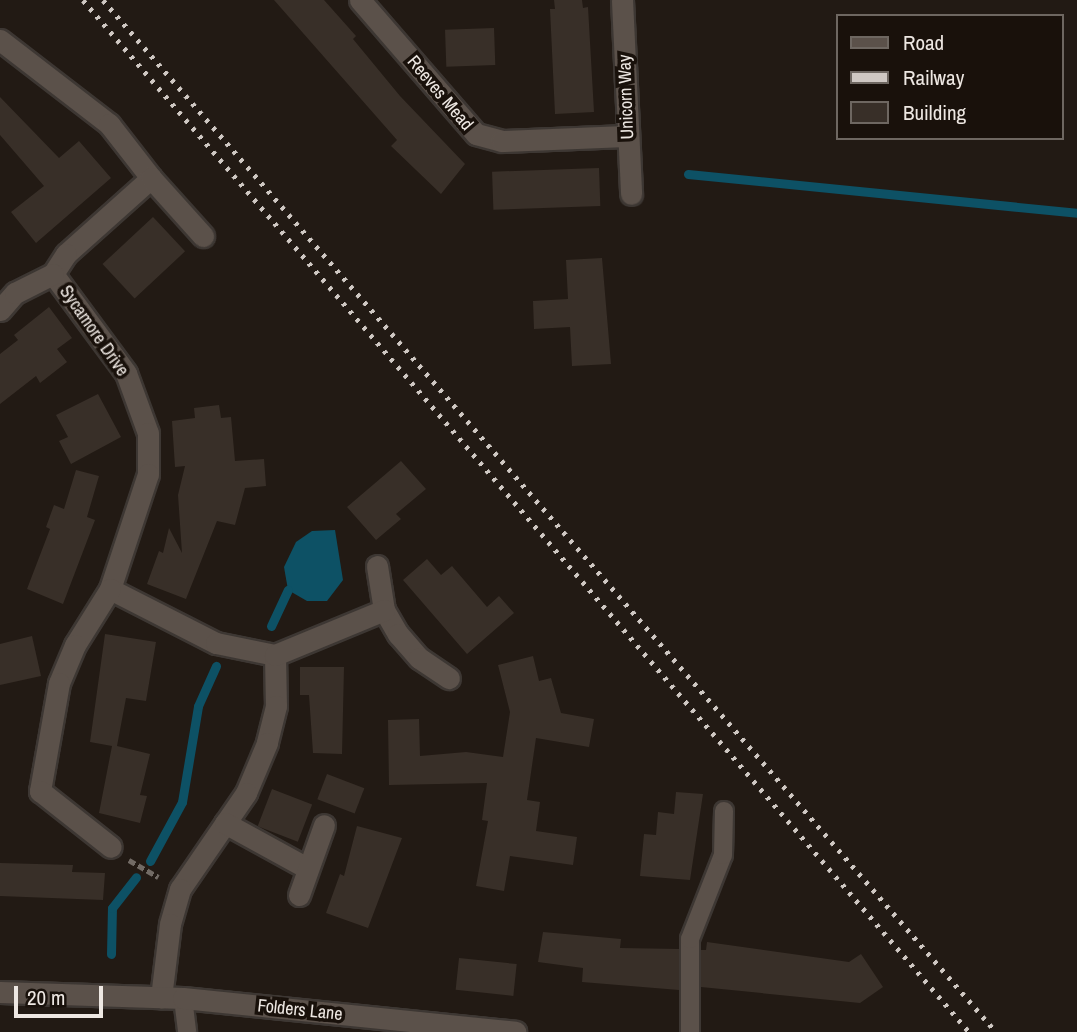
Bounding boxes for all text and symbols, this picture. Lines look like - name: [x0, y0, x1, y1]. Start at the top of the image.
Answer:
- legend: [836, 14, 1063, 140]
- text: Road: [903, 28, 944, 57]
- street label: Reeves Mead: [402, 51, 478, 135]
- street label: Unicorn Way: [614, 54, 638, 140]
- text: Railway: [903, 63, 964, 92]
- text: Building: [903, 98, 966, 127]
- street label: Sycamore Drive: [55, 281, 133, 381]
- scale bar: [18, 972, 107, 1016]
- text: 20 m: [27, 983, 65, 1012]
- street label: Folders Lane: [256, 995, 344, 1025]

